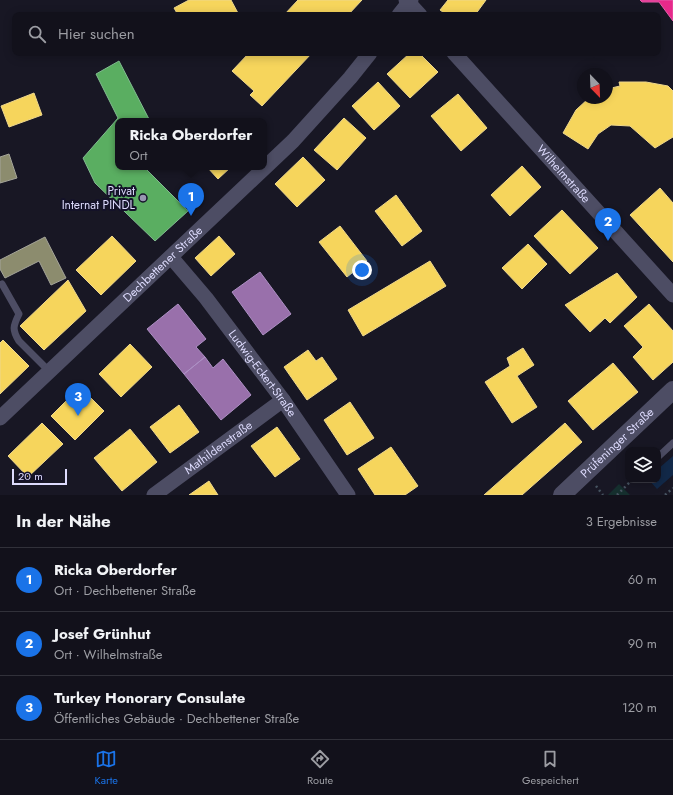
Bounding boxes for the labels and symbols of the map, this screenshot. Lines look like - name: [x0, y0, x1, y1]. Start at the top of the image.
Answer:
- north arrow: [577, 68, 613, 104]
- street label: Wilhelmstraße: [532, 141, 595, 207]
- place label: Privat Internat PINDL: [62, 182, 136, 214]
- pin: 1: [178, 183, 204, 216]
- marker: Privat Internat PINDL: [138, 193, 148, 203]
- pin: 2: [595, 208, 621, 241]
- street label: Dechbettener Straße: [119, 222, 207, 306]
- your location: [352, 260, 372, 280]
- street label: Ludwig-Eckert-Straße: [224, 326, 301, 420]
- pin: 3: [65, 383, 91, 416]
- street label: Prüfeninger Straße: [576, 404, 658, 482]
- street label: Mathildenstraße: [181, 416, 256, 479]
- scale bar: [12, 467, 67, 486]

